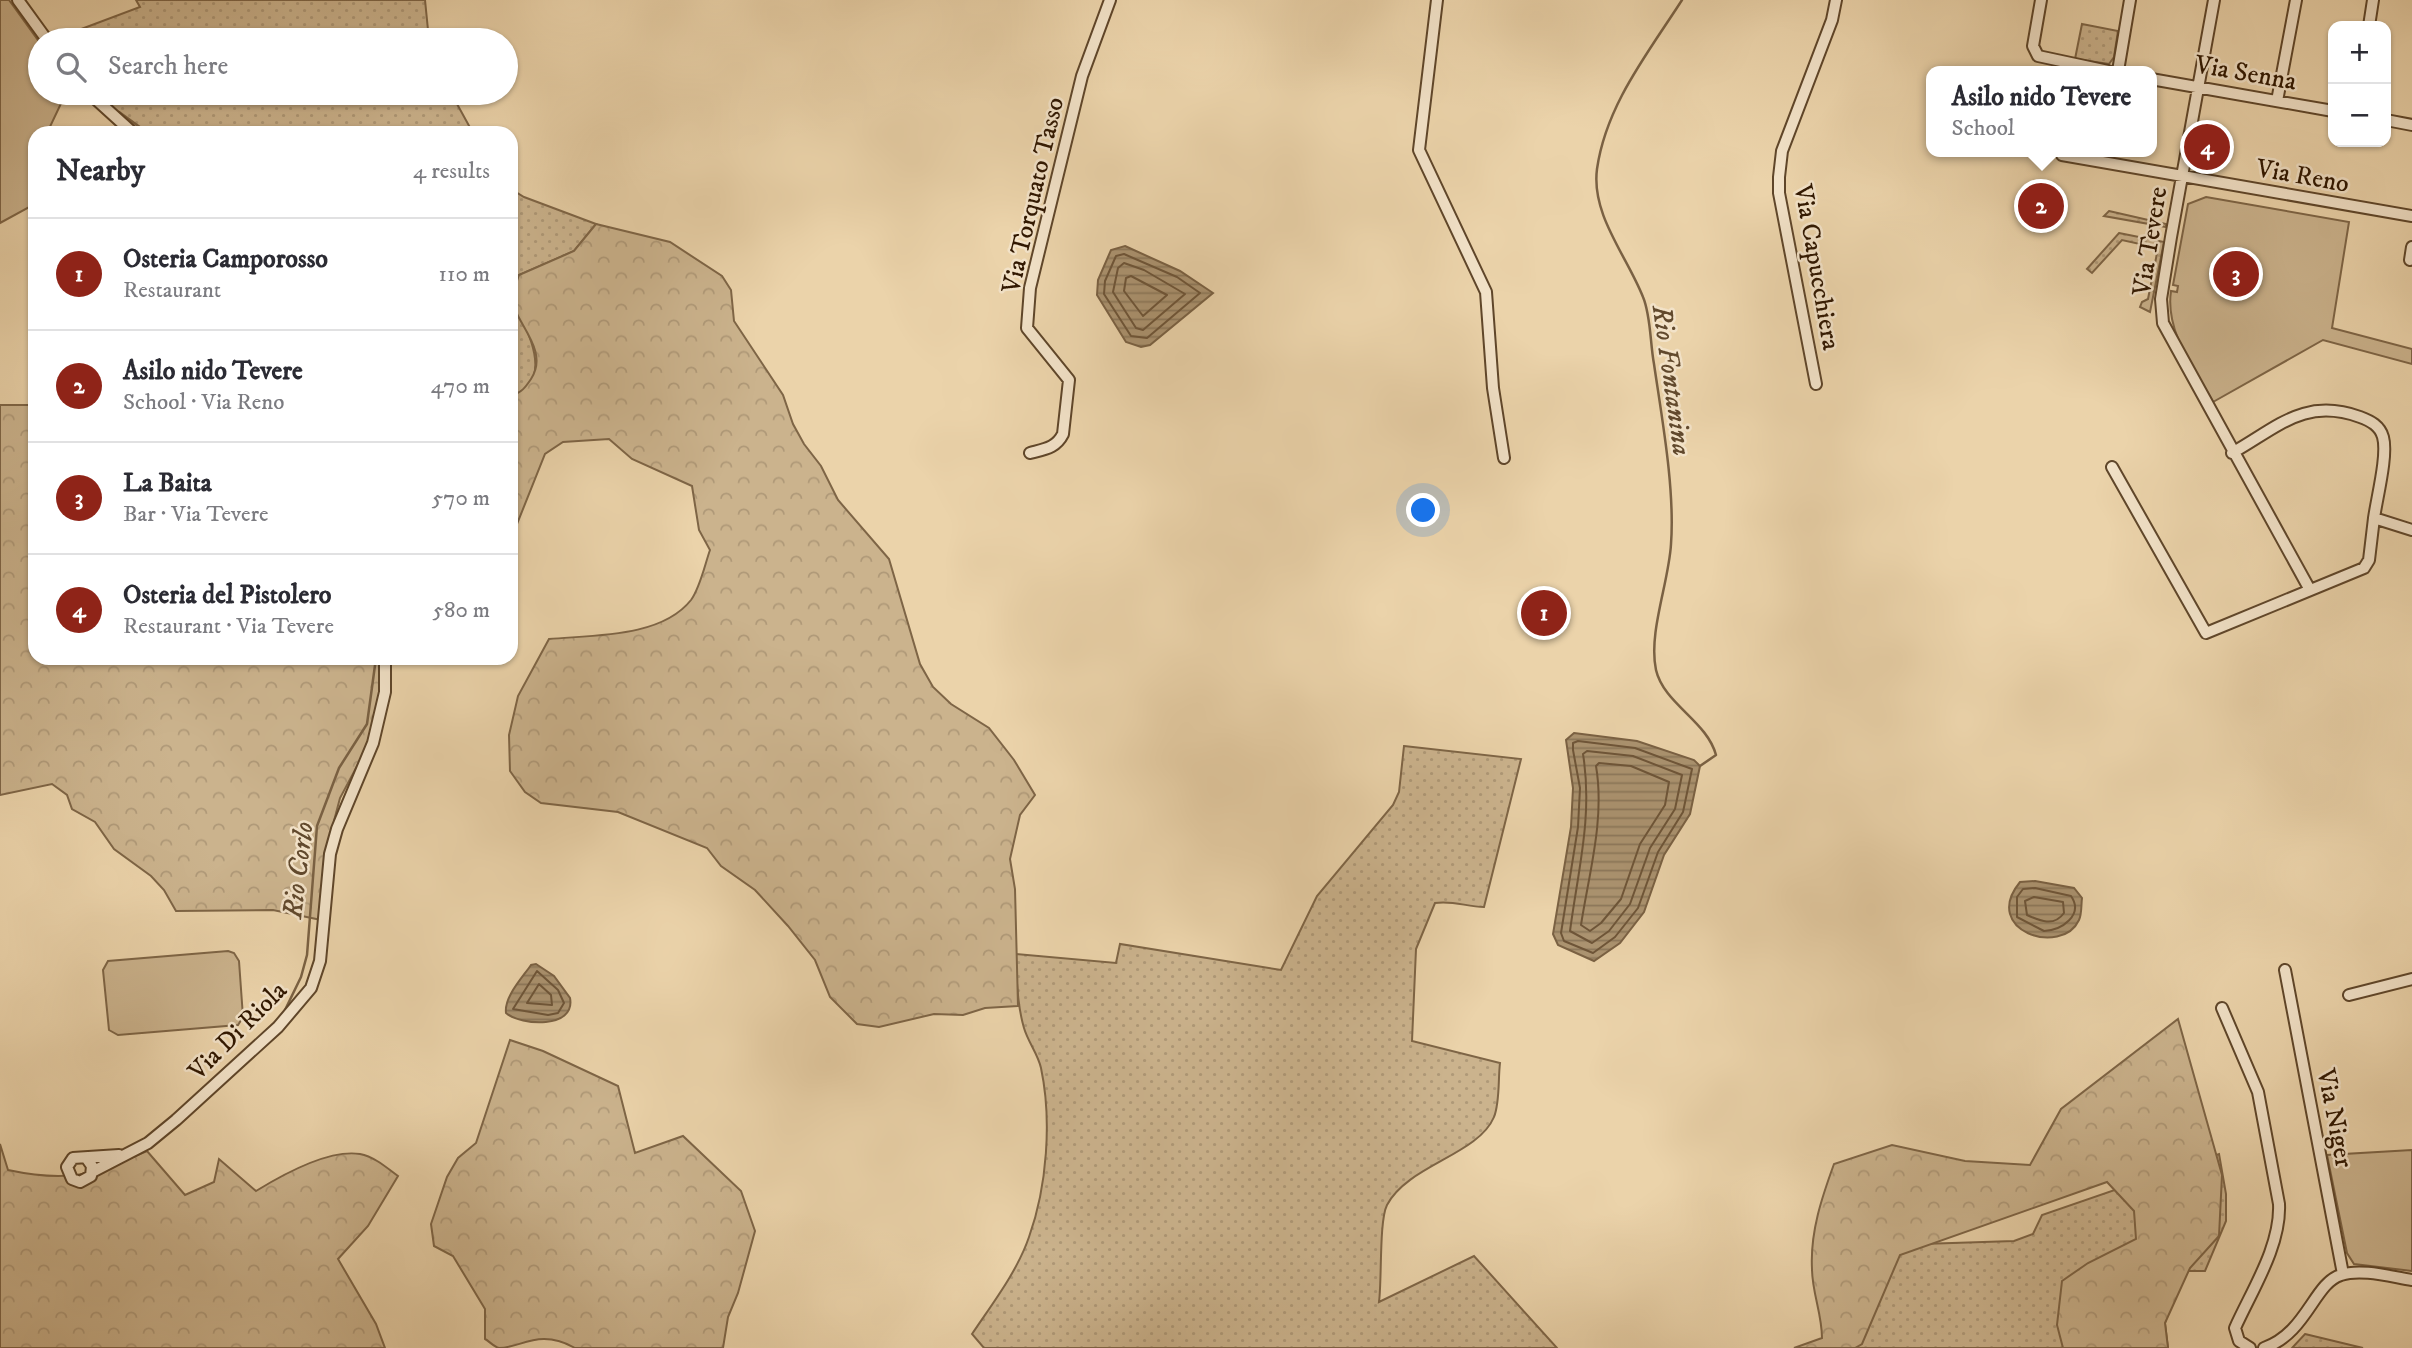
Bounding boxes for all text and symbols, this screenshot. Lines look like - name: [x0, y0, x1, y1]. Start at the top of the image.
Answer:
- map controls: [2328, 21, 2391, 147]
- button: +: [2328, 21, 2391, 84]
- search box: [28, 28, 518, 105]
- icon: search: [52, 48, 90, 86]
- street label: Via Senna: [2192, 48, 2299, 99]
- text: Search here: [108, 50, 228, 83]
- popup: [1926, 66, 2157, 157]
- text: Asilo nido Tevere: [1952, 81, 2131, 114]
- button: −: [2328, 84, 2391, 147]
- street label: Via Torquato Tasso: [995, 94, 1072, 297]
- text: School: [1952, 114, 2015, 143]
- pin: 4: [2184, 121, 2230, 173]
- street label: Via Reno: [2253, 152, 2352, 201]
- text: Nearby: [56, 153, 145, 190]
- text: 4 results: [413, 157, 490, 186]
- pin: 2: [2018, 180, 2064, 232]
- street label: Via Capucchiera: [1786, 181, 1847, 353]
- street label: Via Tevere: [2125, 184, 2175, 299]
- text: Osteria Camporosso: [123, 243, 328, 276]
- pin: 3: [2213, 248, 2259, 300]
- text: 1: [75, 260, 83, 289]
- text: 110 m: [439, 260, 490, 289]
- text: Restaurant: [123, 276, 221, 305]
- water label: Rio Fontanina: [1643, 302, 1699, 458]
- text: Asilo nido Tevere: [123, 355, 303, 388]
- text: 2: [73, 372, 85, 401]
- text: 470 m: [431, 372, 490, 401]
- text: School · Via Reno: [123, 388, 284, 417]
- text: La Baita: [123, 467, 212, 500]
- text: 3: [75, 484, 83, 513]
- text: 570 m: [432, 484, 490, 513]
- your location: [1406, 493, 1440, 527]
- text: Bar · Via Tevere: [123, 500, 269, 529]
- text: Osteria del Pistolero: [123, 579, 331, 612]
- pin: 1: [1521, 587, 1567, 639]
- text: 4: [72, 596, 86, 625]
- text: 580 m: [433, 596, 490, 625]
- text: Restaurant · Via Tevere: [123, 612, 334, 641]
- water label: Rio Corlo: [275, 820, 322, 922]
- street label: Via Di Riola: [181, 975, 294, 1088]
- street label: Via Niger: [2309, 1065, 2360, 1171]

